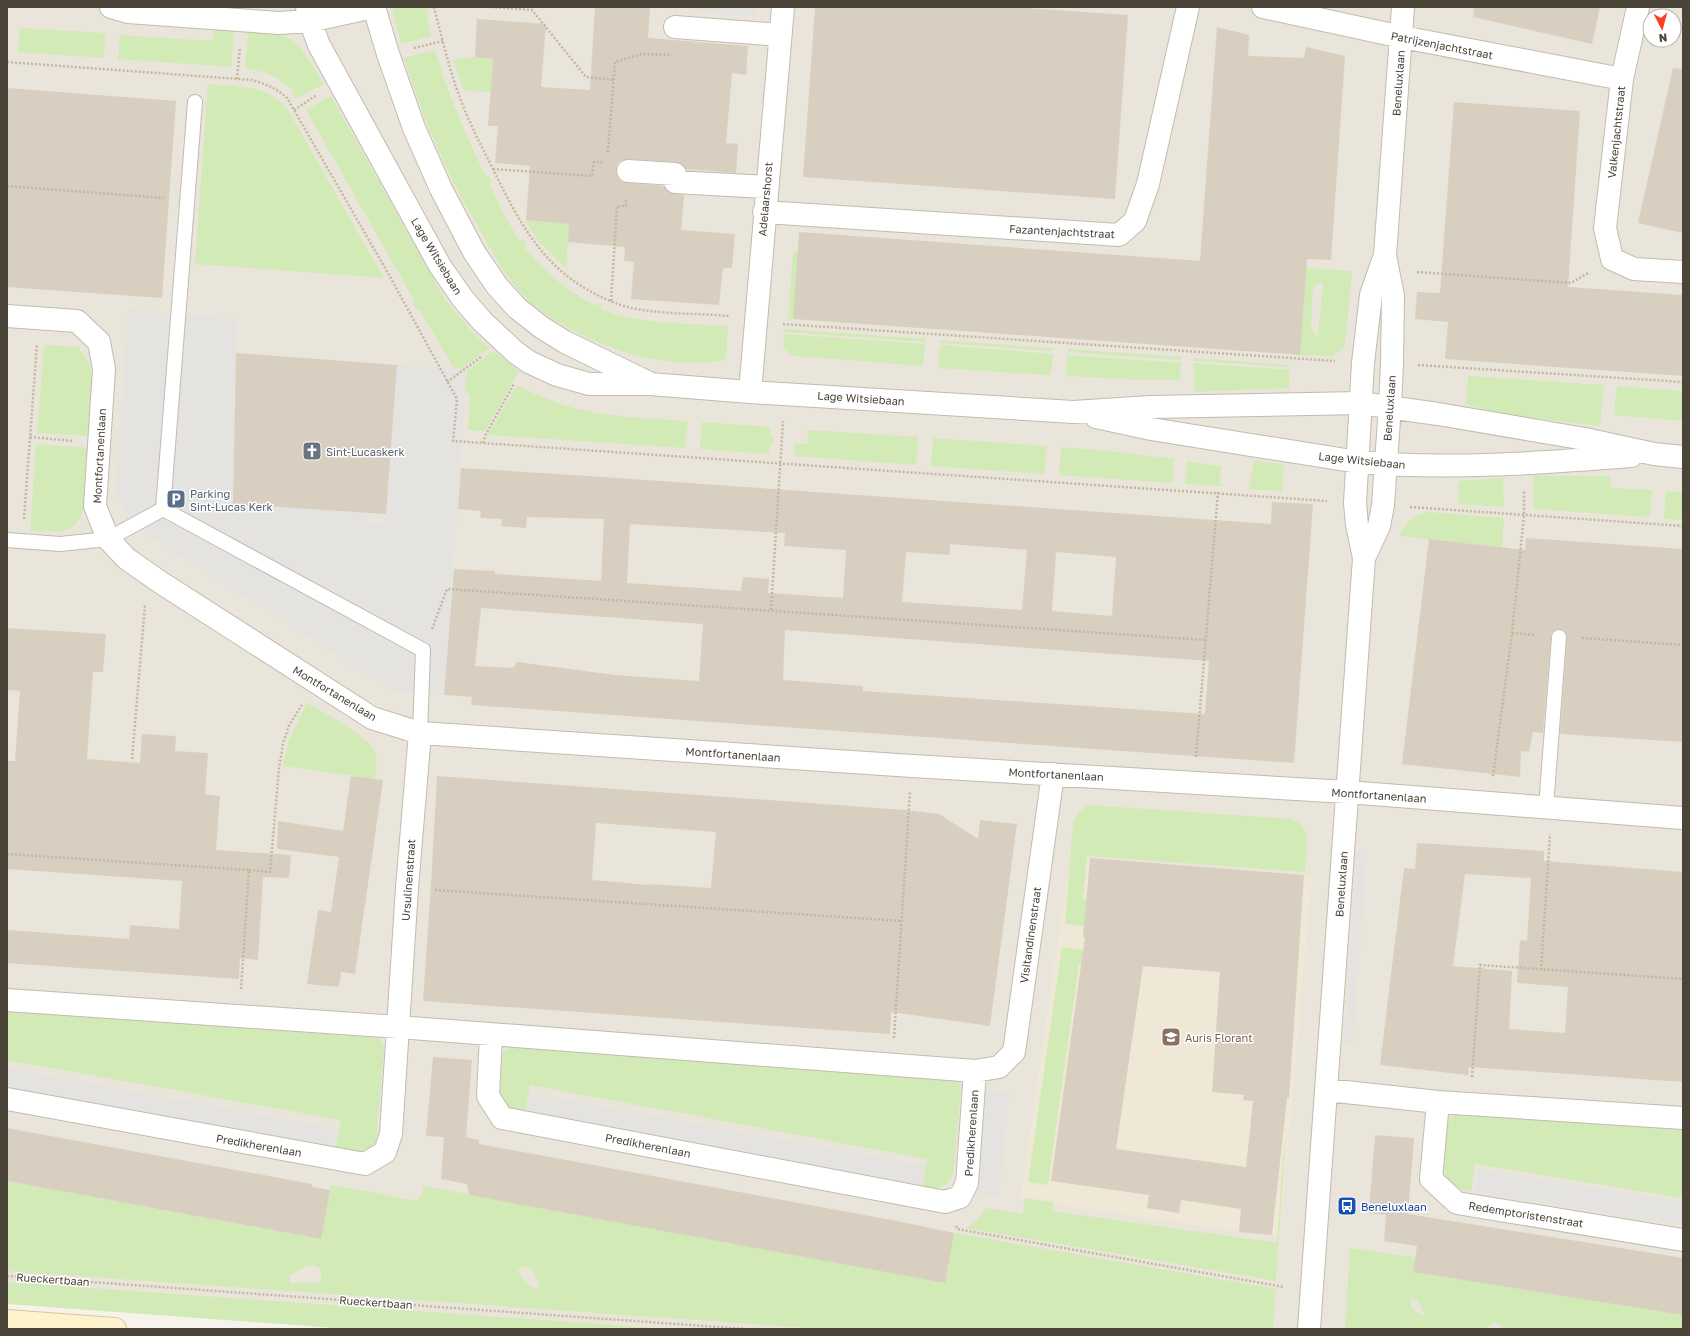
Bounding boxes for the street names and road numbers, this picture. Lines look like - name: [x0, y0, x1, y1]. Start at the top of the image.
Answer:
- street label: Patrijzenjachtstraat: [1390, 29, 1494, 61]
- street label: Beneluxlaan: [1389, 50, 1407, 116]
- street label: Valkenjachtstraat: [1605, 85, 1627, 179]
- street label: Adelaarshorst: [755, 161, 775, 237]
- street label: Lage Witsiebaan: [409, 215, 465, 297]
- street label: Fazantenjachtstraat: [1009, 222, 1115, 240]
- street label: Beneluxlaan: [1380, 375, 1398, 441]
- street label: Lage Witsiebaan: [817, 388, 905, 408]
- street label: Montfortanenlaan: [90, 408, 108, 504]
- street label: Lage Witsiebaan: [1318, 449, 1406, 471]
- street label: Montfortanenlaan: [291, 663, 379, 723]
- street label: Montfortanenlaan: [685, 744, 781, 764]
- street label: Montfortanenlaan: [1008, 765, 1104, 783]
- street label: Montfortanenlaan: [1331, 785, 1427, 805]
- street label: Ursulinenstraat: [399, 838, 417, 922]
- street label: Beneluxlaan: [1332, 851, 1350, 917]
- street label: Visitandinenstraat: [1017, 886, 1043, 984]
- street label: Predikherenlaan: [961, 1089, 981, 1177]
- street label: Predikherenlaan: [604, 1130, 692, 1160]
- street label: Predikherenlaan: [215, 1131, 303, 1159]
- street label: Redemptoristenstraat: [1468, 1198, 1584, 1230]
- street label: Rueckertbaan: [16, 1270, 90, 1288]
- street label: Rueckertbaan: [339, 1293, 413, 1311]

